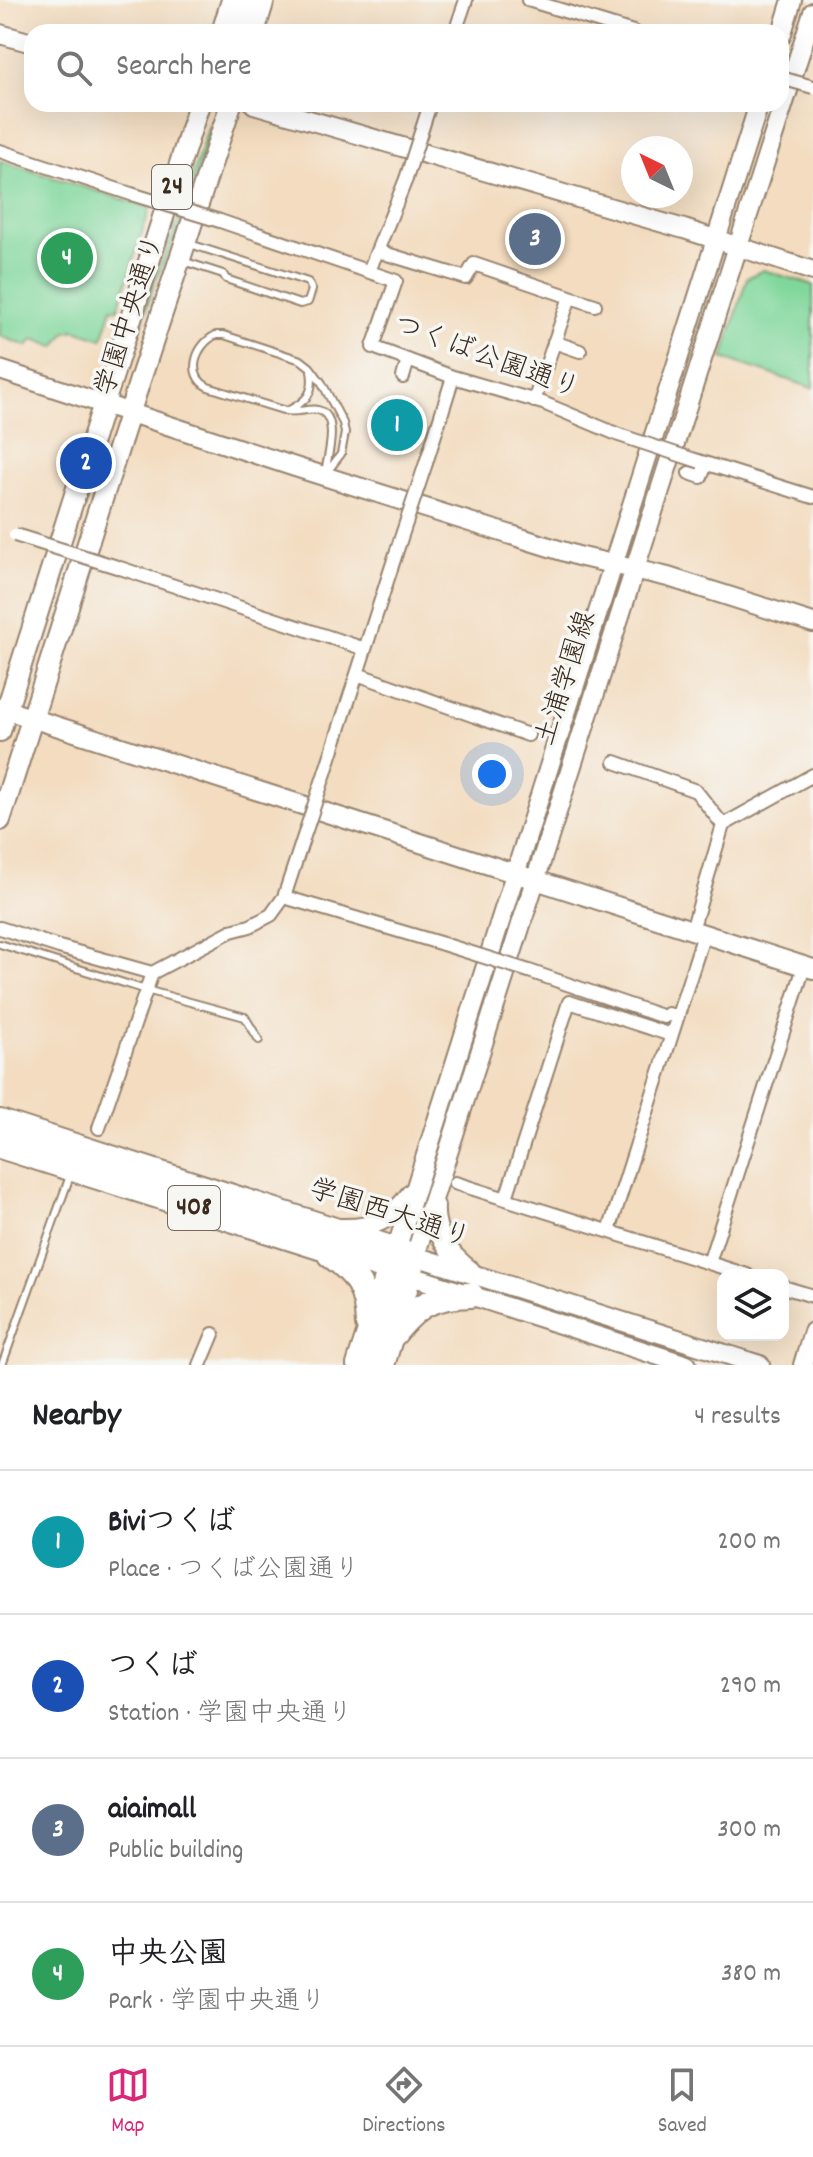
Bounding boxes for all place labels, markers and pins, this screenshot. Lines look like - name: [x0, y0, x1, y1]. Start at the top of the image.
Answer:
- pin: 3: [509, 209, 561, 269]
- pin: 4: [41, 228, 93, 288]
- pin: 1: [371, 395, 423, 455]
- pin: 2: [60, 433, 112, 493]

